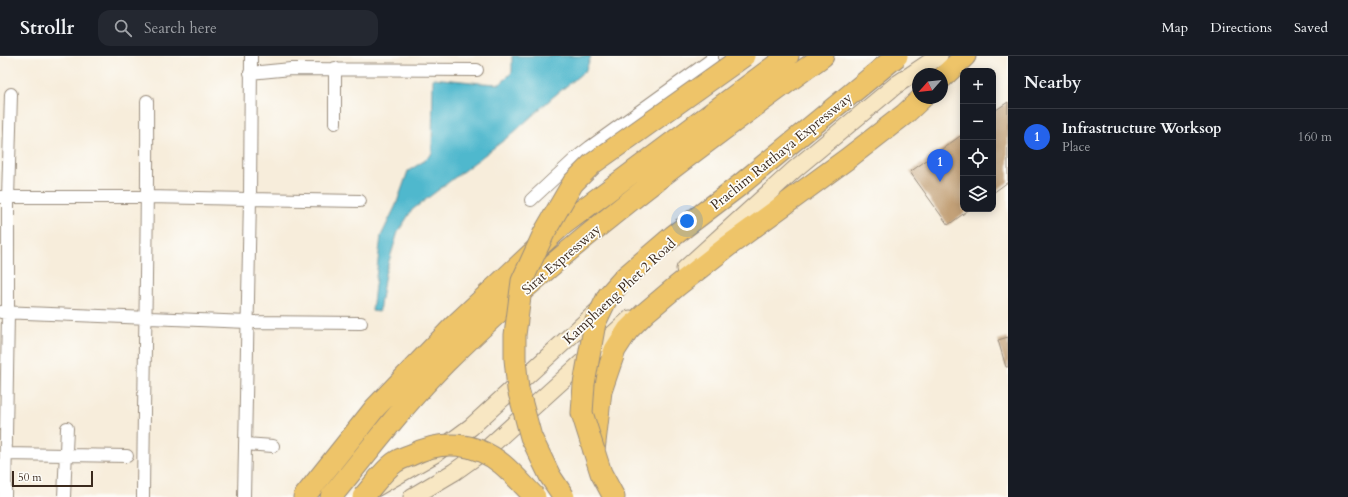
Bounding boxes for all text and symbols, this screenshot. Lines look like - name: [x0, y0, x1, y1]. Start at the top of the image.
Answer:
- search box: [98, 10, 378, 46]
- text: Strollr: [20, 15, 74, 41]
- icon: search: [112, 17, 134, 39]
- text: Search here: [144, 18, 217, 38]
- text: Map: [1162, 18, 1188, 37]
- text: Directions: [1210, 18, 1272, 37]
- text: Saved: [1294, 18, 1328, 37]
- north arrow: [912, 68, 948, 104]
- map controls: [960, 68, 996, 212]
- button: +: [960, 68, 996, 104]
- text: Nearby: [1024, 71, 1081, 94]
- street label: Prachim Ratthaya Expressway: [707, 88, 857, 215]
- button: −: [960, 104, 996, 140]
- text: Infrastructure Worksop: [1062, 118, 1222, 138]
- text: 1: [1034, 128, 1040, 146]
- text: 160 m: [1298, 128, 1332, 146]
- text: Place: [1062, 138, 1090, 156]
- button: locate: [960, 140, 996, 176]
- pin: 1: [927, 149, 953, 182]
- button: layers: [960, 176, 996, 212]
- your location: [677, 211, 697, 231]
- street label: Sirat Expressway: [518, 219, 605, 299]
- street label: Kamphaeng Phet 2 Road: [559, 234, 680, 349]
- scale bar: [12, 469, 93, 488]
- text: 50 m: [18, 470, 42, 485]

